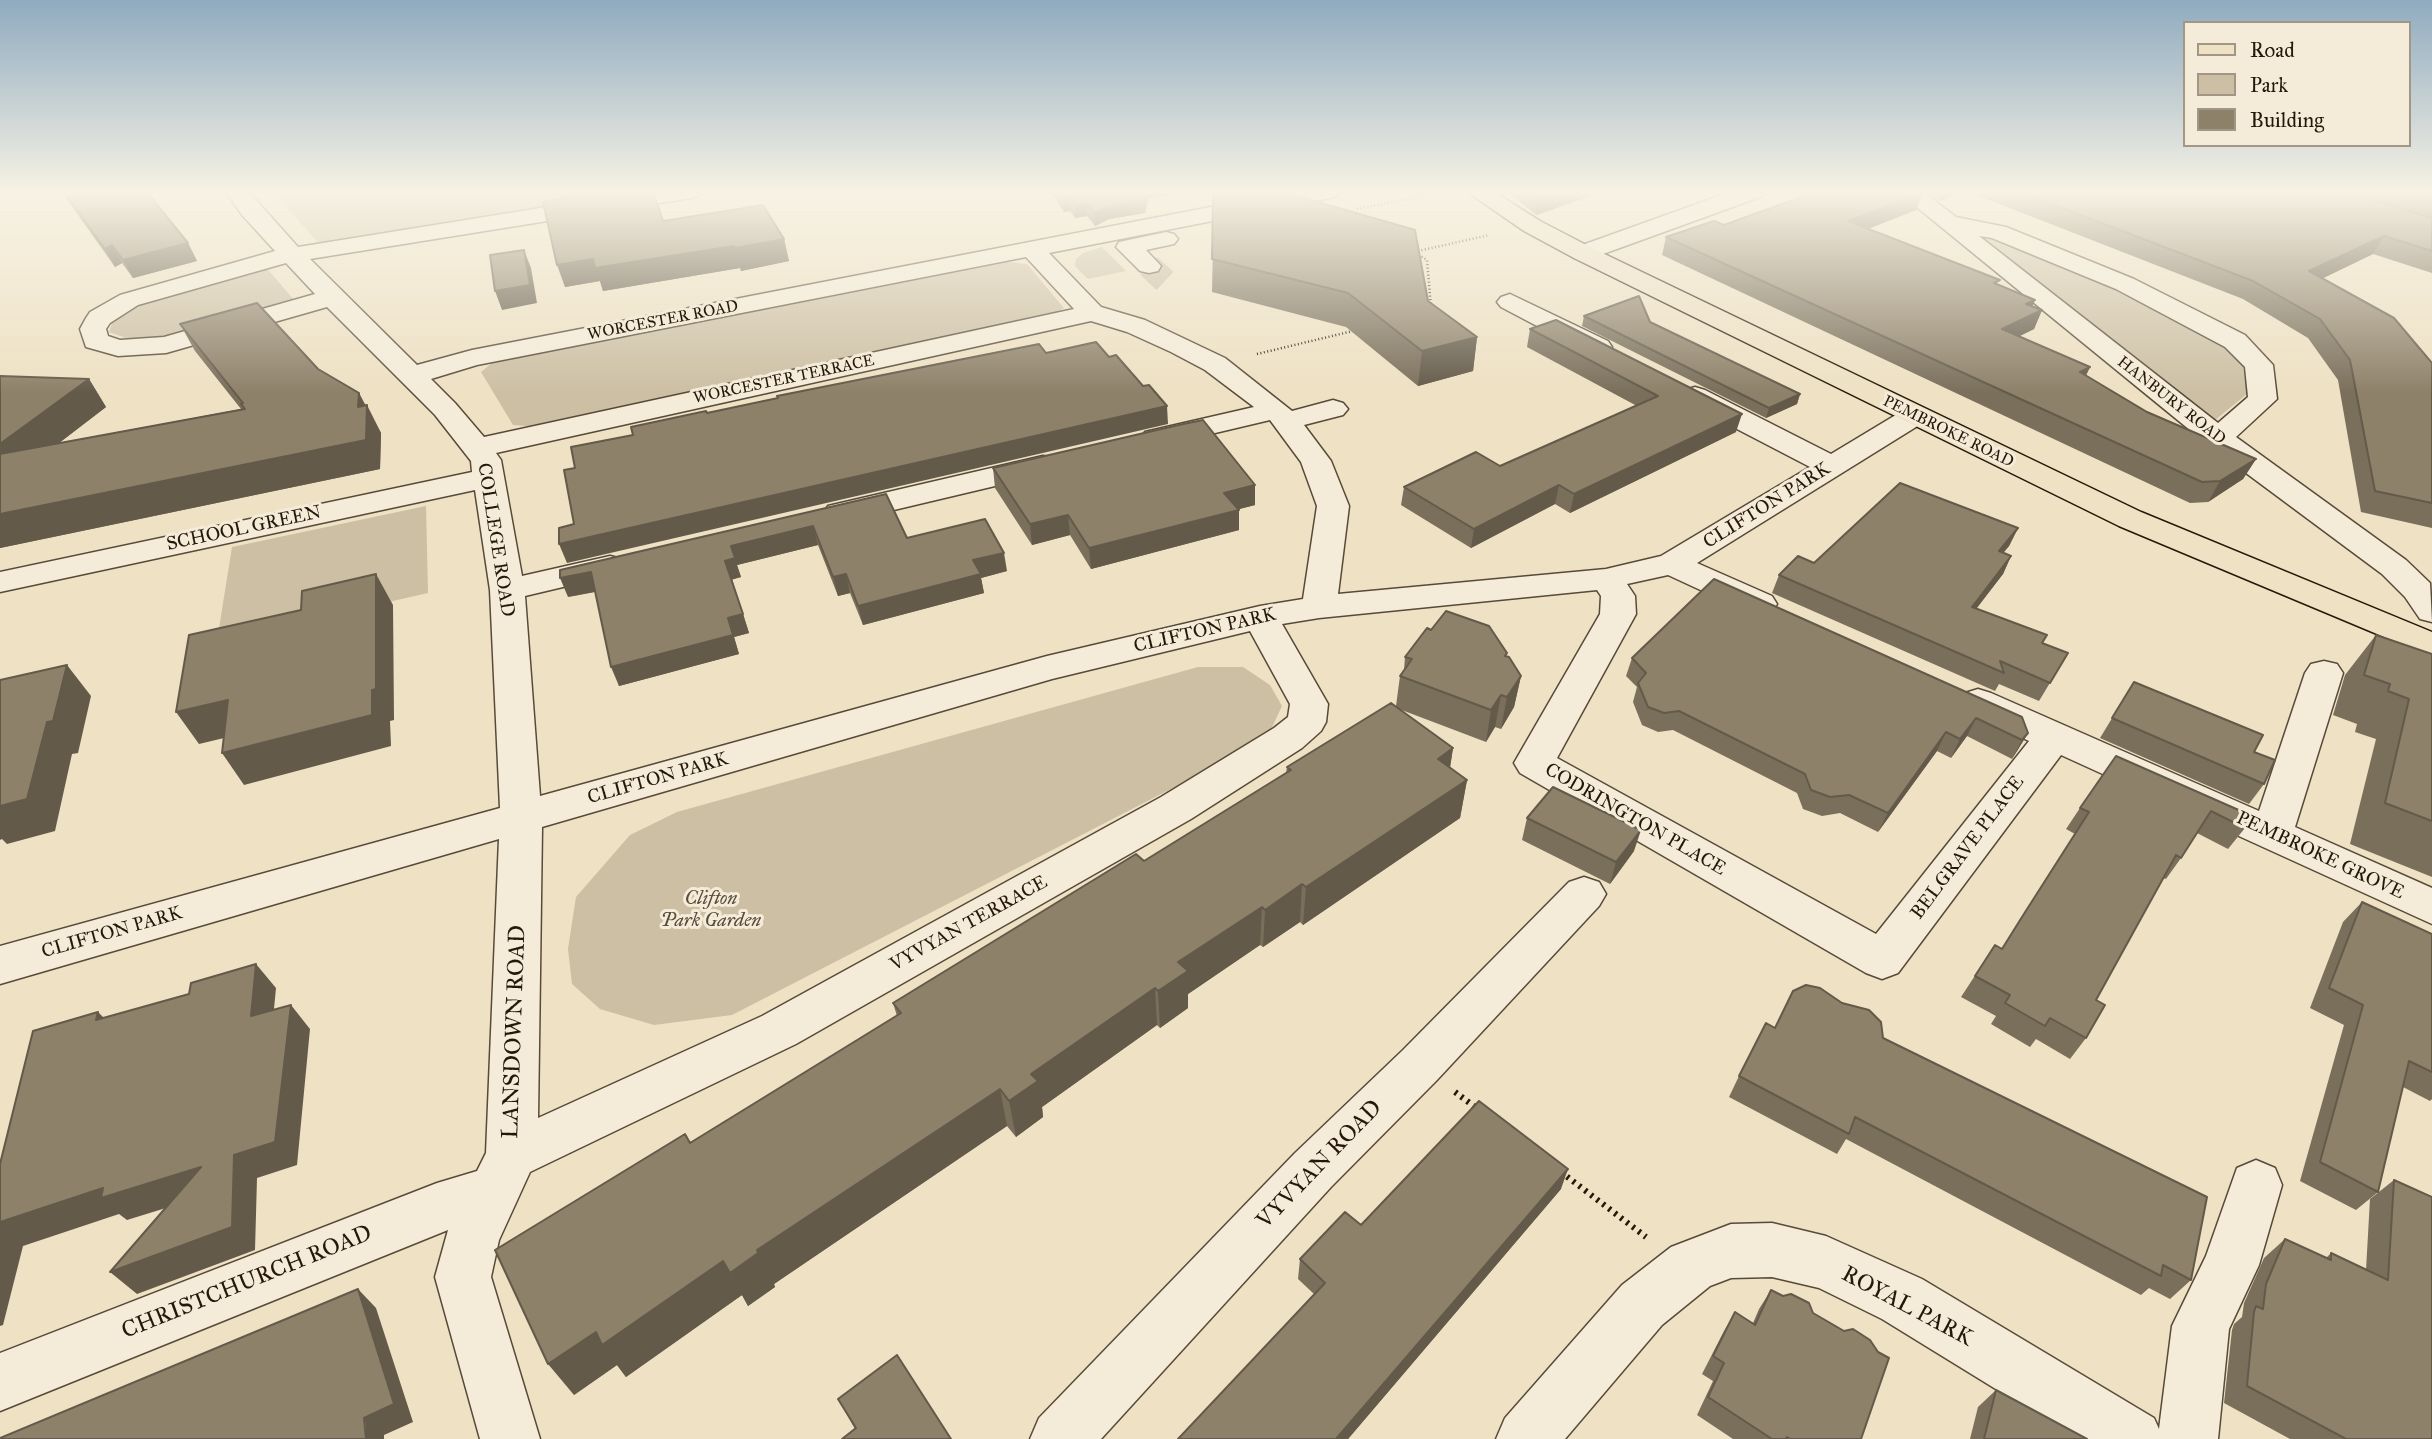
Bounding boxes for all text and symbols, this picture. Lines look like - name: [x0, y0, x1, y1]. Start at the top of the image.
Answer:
- legend: [2184, 21, 2411, 147]
- text: Road: [2250, 37, 2295, 63]
- text: Park: [2250, 72, 2288, 98]
- text: Building: [2250, 107, 2324, 133]
- street label: WORCESTER ROAD: [586, 297, 740, 345]
- street label: WORCESTER TERRACE: [692, 351, 876, 409]
- street label: HANBURY ROAD: [2113, 353, 2229, 449]
- street label: PEMBROKE ROAD: [1879, 392, 2017, 472]
- street label: CLIFTON PARK: [1699, 458, 1835, 554]
- street label: COLLEGE ROAD: [472, 461, 518, 619]
- street label: SCHOOL GREEN: [165, 501, 323, 557]
- street label: CLIFTON PARK: [1132, 604, 1278, 658]
- street label: CLIFTON PARK: [585, 748, 731, 810]
- street label: CODRINGTON PLACE: [1540, 759, 1730, 881]
- street label: BELGRAVE PLACE: [1907, 772, 2029, 924]
- street label: PEMBROKE GROVE: [2232, 807, 2408, 905]
- street label: VYVYAN TERRACE: [886, 871, 1052, 977]
- park label: Clifton Park Garden: [661, 888, 761, 932]
- street label: CLIFTON PARK: [39, 902, 185, 964]
- street label: LANSDOWN ROAD: [497, 925, 533, 1139]
- street label: VYVYAN ROAD: [1252, 1095, 1388, 1235]
- street label: CHRISTCHURCH ROAD: [118, 1220, 376, 1346]
- street label: ROYAL PARK: [1837, 1261, 1977, 1353]

